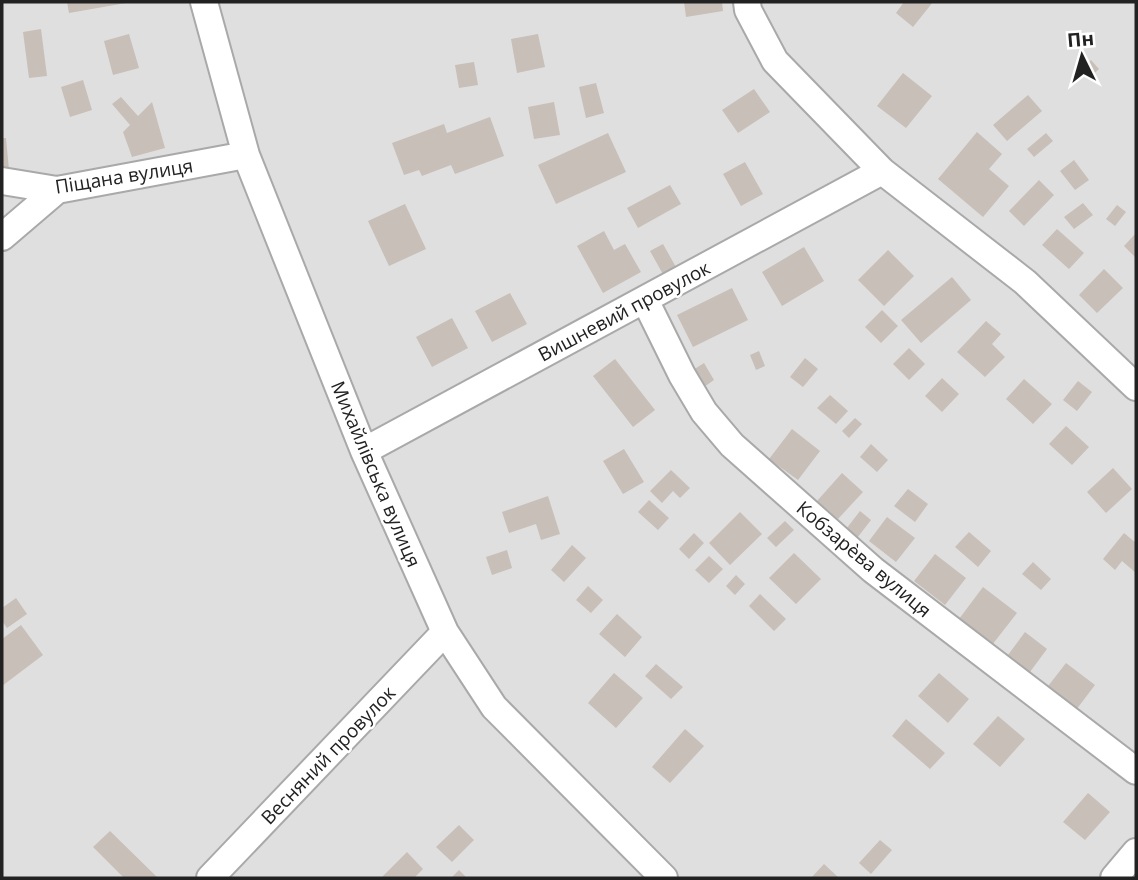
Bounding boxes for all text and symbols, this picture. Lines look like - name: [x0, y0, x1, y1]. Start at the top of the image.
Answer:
- north arrow: [1047, 21, 1117, 91]
- text: Пн: [1066, 25, 1095, 53]
- street label: Піщана вулиця: [53, 152, 195, 200]
- street label: Вишневий провулок: [533, 255, 715, 367]
- street label: Михайлівська вулиця: [325, 377, 427, 571]
- street label: Кобзарèва вулиця: [791, 495, 937, 623]
- street label: Весняний провулок: [255, 680, 401, 830]

